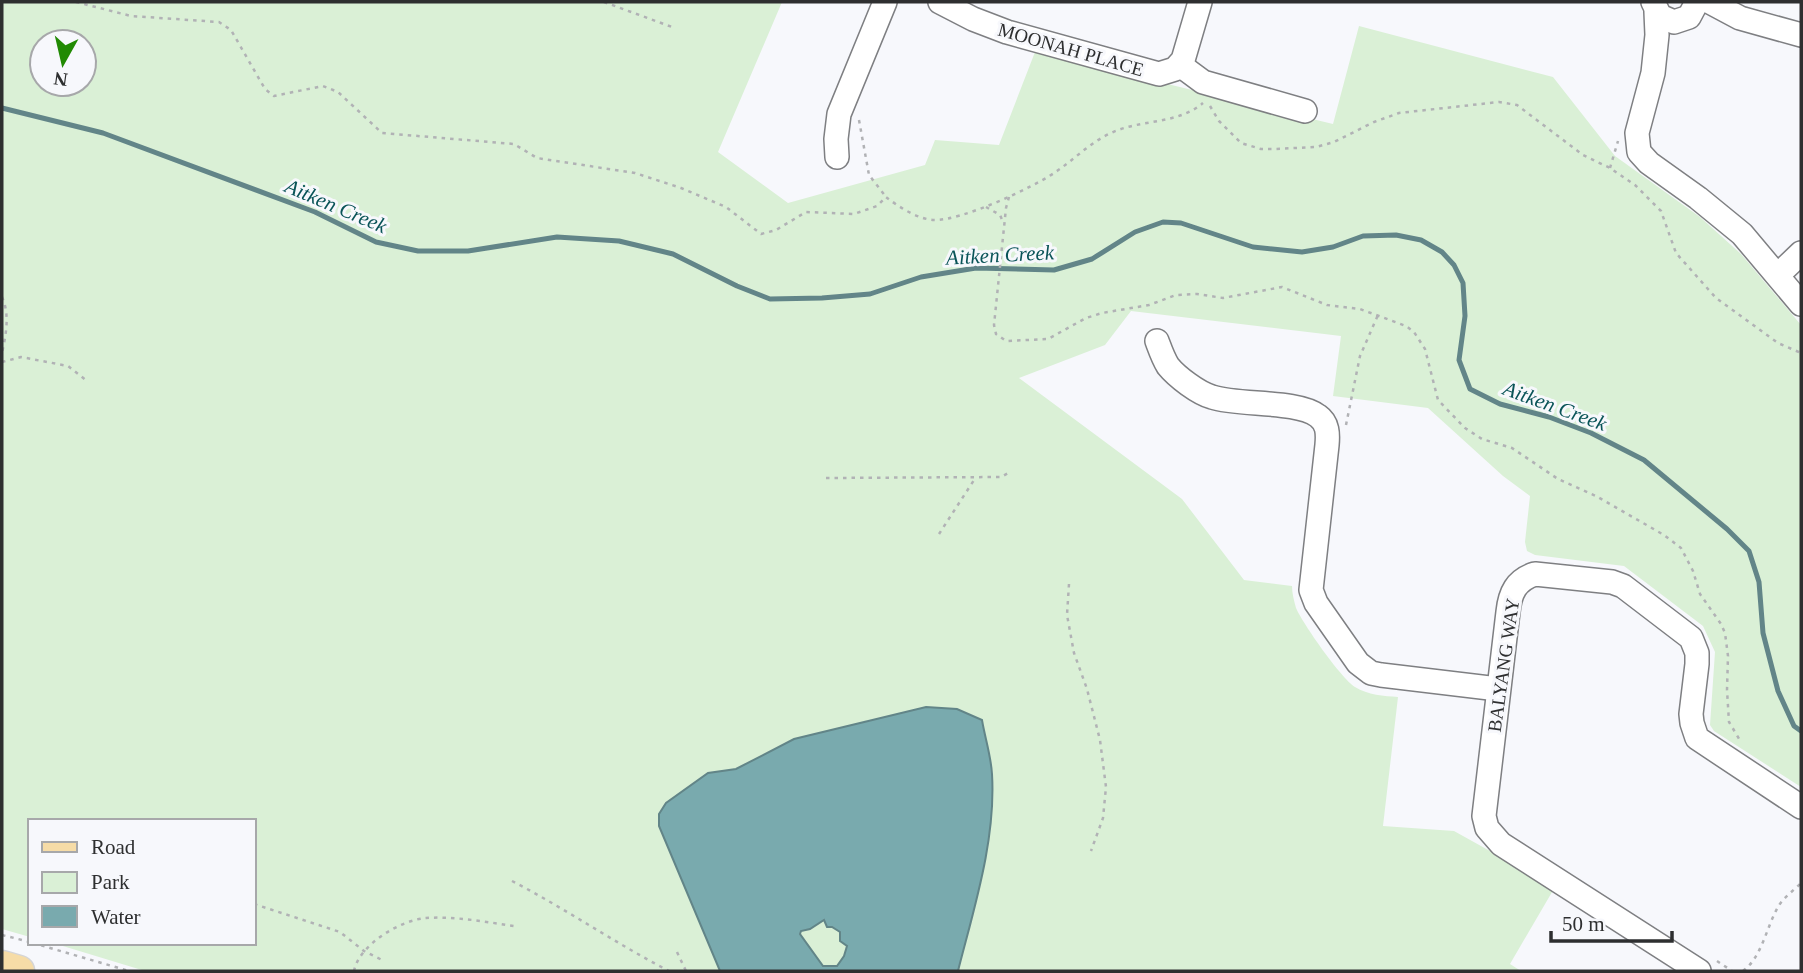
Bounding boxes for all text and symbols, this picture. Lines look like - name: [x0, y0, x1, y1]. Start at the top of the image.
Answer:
- street label: MOONAH PLACE: [996, 19, 1146, 80]
- north arrow: [28, 28, 98, 98]
- text: N: [52, 68, 69, 91]
- water label: Aitken Creek: [280, 173, 391, 238]
- water label: Aitken Creek: [943, 240, 1055, 270]
- water label: Aitken Creek: [1498, 376, 1611, 436]
- street label: BALYANG WAY: [1484, 597, 1523, 733]
- legend: [28, 819, 256, 945]
- text: Road: [91, 835, 136, 859]
- text: Park: [91, 870, 130, 894]
- scale bar: [1551, 900, 1672, 944]
- text: Water: [91, 905, 141, 929]
- text: 50 m: [1562, 912, 1605, 936]

